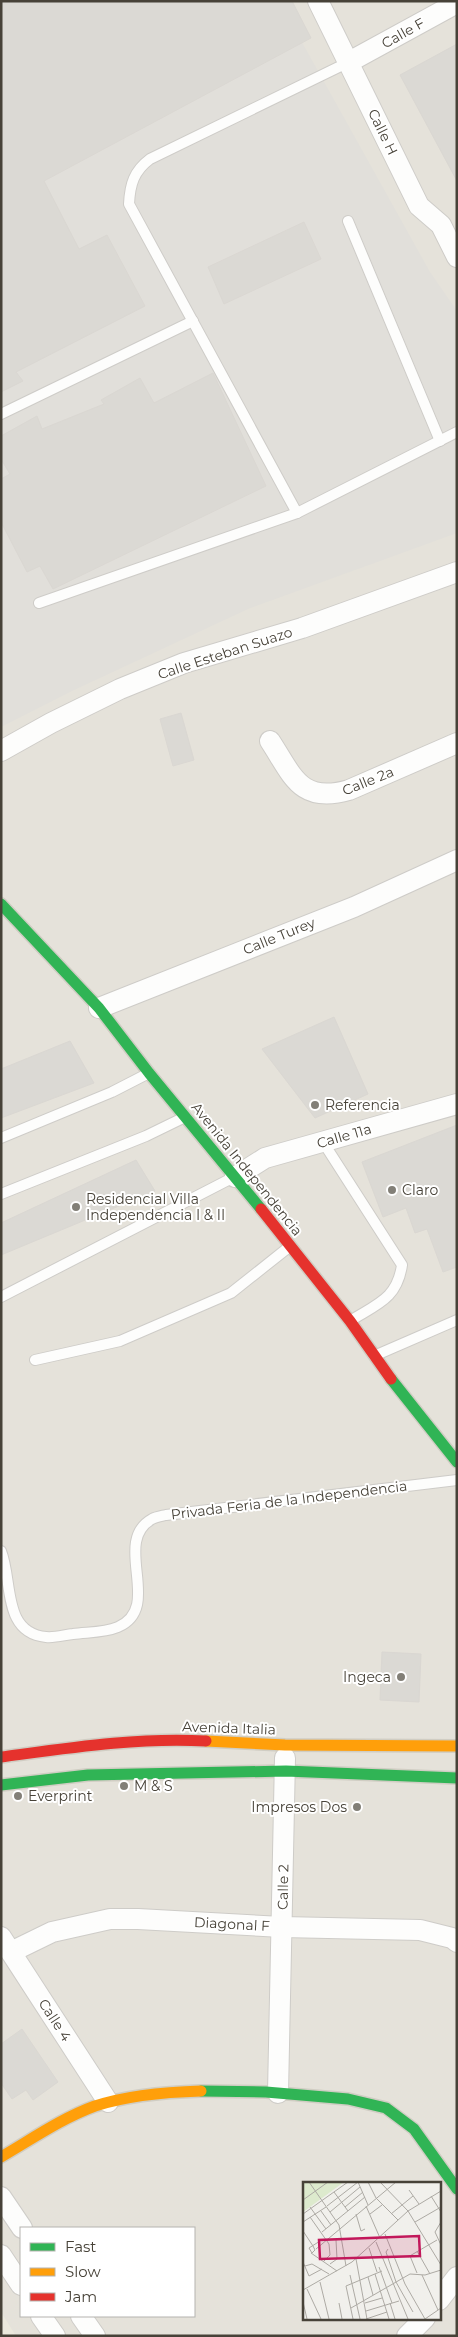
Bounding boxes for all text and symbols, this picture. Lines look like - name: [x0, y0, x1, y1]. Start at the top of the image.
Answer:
- street label: Calle F: [378, 14, 428, 52]
- street label: Calle H: [364, 106, 402, 158]
- street label: Calle Esteban Suazo: [155, 623, 295, 683]
- street label: Calle 2a: [340, 763, 396, 799]
- street label: Calle Turey: [240, 913, 318, 959]
- place label: Referencia: [325, 1096, 400, 1114]
- street label: Avenida Independencia: [188, 1099, 306, 1239]
- marker: Referencia: [309, 1099, 321, 1111]
- street label: Calle 11a: [315, 1120, 373, 1152]
- place label: Claro: [402, 1181, 438, 1199]
- marker: Claro: [386, 1184, 398, 1196]
- place label: Residencial Villa Independencia I & II: [86, 1190, 225, 1224]
- marker: Residencial Villa Independencia I & II: [70, 1201, 82, 1213]
- street label: Privada Feria de la Independencia: [170, 1477, 408, 1523]
- place label: Ingeca: [343, 1668, 391, 1686]
- marker: Ingeca: [395, 1671, 407, 1683]
- street label: Avenida Italia: [182, 1717, 276, 1739]
- place label: M & S: [134, 1777, 173, 1795]
- marker: M & S: [118, 1780, 130, 1792]
- place label: Everprint: [28, 1787, 93, 1805]
- marker: Everprint: [12, 1790, 24, 1802]
- place label: Impresos Dos: [251, 1798, 347, 1816]
- marker: Impresos Dos: [351, 1801, 363, 1813]
- street label: Calle 2: [274, 1864, 292, 1910]
- street label: Diagonal F: [194, 1913, 271, 1935]
- street label: Calle 4: [35, 1995, 76, 2045]
- inset map: [303, 2182, 440, 2320]
- legend: [20, 2227, 195, 2317]
- text: Fast: [65, 2237, 96, 2256]
- text: Slow: [65, 2262, 101, 2281]
- text: Jam: [64, 2287, 97, 2306]

